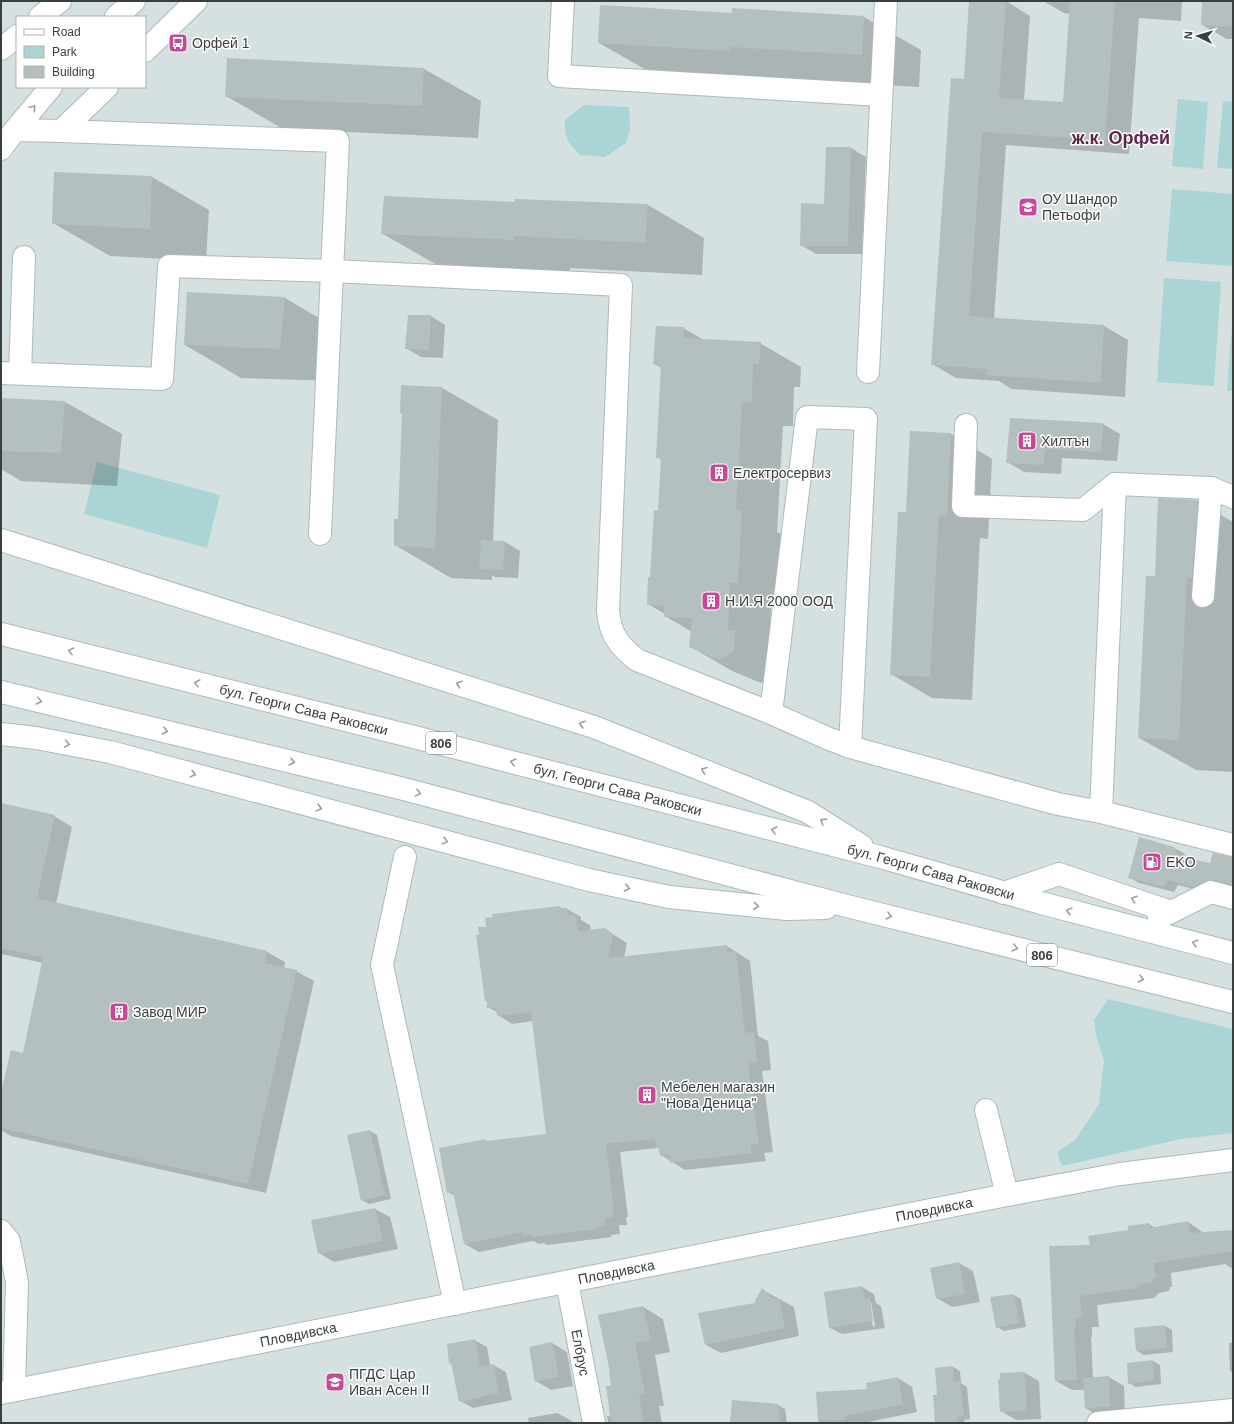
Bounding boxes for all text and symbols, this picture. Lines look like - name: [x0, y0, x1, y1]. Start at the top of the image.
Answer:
- legend: [16, 16, 146, 88]
- north arrow: [1178, 16, 1218, 56]
- text: Road: [52, 25, 81, 39]
- text: N: [1182, 31, 1194, 40]
- bus stop icon: Орфей 1: [167, 32, 189, 54]
- place label: Орфей 1: [192, 35, 250, 51]
- text: Park: [52, 45, 78, 59]
- text: Building: [52, 65, 95, 79]
- one-way arrow: [28, 106, 35, 113]
- district label: ж.к. Орфей: [1071, 128, 1170, 148]
- place label: ОУ Шандор Петьофи: [1042, 191, 1118, 223]
- school or university icon: ОУ Шандор Петьофи: [1017, 196, 1039, 218]
- building icon: Хилтън: [1016, 430, 1038, 452]
- place label: Хилтън: [1041, 433, 1089, 449]
- building icon: Електросервиз: [708, 462, 730, 484]
- place label: Електросервиз: [733, 465, 831, 481]
- building icon: Н.И.Я 2000 ООД: [700, 590, 722, 612]
- place label: Н.И.Я 2000 ООД: [725, 593, 833, 609]
- one-way arrow: [67, 648, 74, 656]
- one-way arrow: [193, 679, 200, 687]
- one-way arrow: [455, 680, 462, 689]
- street label: бул. Георги Сава Раковски: [218, 681, 390, 738]
- one-way arrow: [35, 696, 42, 705]
- one-way arrow: [579, 720, 586, 728]
- one-way arrow: [162, 727, 168, 735]
- road number: 806: [426, 732, 456, 754]
- one-way arrow: [64, 739, 70, 748]
- one-way arrow: [288, 757, 295, 765]
- one-way arrow: [510, 758, 517, 767]
- street label: бул. Георги Сава Раковски: [532, 760, 704, 819]
- one-way arrow: [700, 766, 707, 774]
- one-way arrow: [190, 770, 197, 778]
- one-way arrow: [415, 788, 421, 796]
- one-way arrow: [315, 803, 322, 812]
- one-way arrow: [820, 818, 827, 826]
- one-way arrow: [771, 826, 778, 834]
- one-way arrow: [441, 836, 448, 845]
- street label: бул. Георги Сава Раковски: [846, 841, 1017, 903]
- fuel station icon: EKO: [1141, 851, 1163, 873]
- place label: EKO: [1166, 854, 1196, 870]
- one-way arrow: [624, 884, 631, 892]
- one-way arrow: [1131, 895, 1138, 903]
- one-way arrow: [753, 901, 759, 910]
- one-way arrow: [1066, 907, 1073, 915]
- one-way arrow: [885, 912, 892, 920]
- one-way arrow: [1192, 940, 1198, 948]
- one-way arrow: [1011, 943, 1018, 952]
- road number: 806: [1027, 944, 1057, 966]
- one-way arrow: [1138, 975, 1144, 983]
- building icon: Завод МИР: [108, 1001, 130, 1023]
- place label: Завод МИР: [133, 1004, 207, 1020]
- place label: Мебелен магазин "Нова Деница": [661, 1079, 775, 1111]
- building icon: Мебелен магазин "Нова Деница": [636, 1084, 658, 1106]
- street label: Пловдивска: [894, 1194, 974, 1225]
- street label: Пловдивска: [576, 1256, 656, 1287]
- street label: Пловдивска: [258, 1319, 338, 1350]
- street label: Елбрус: [568, 1328, 593, 1377]
- place label: ПГДС Цар Иван Асен II: [349, 1366, 429, 1398]
- school or university icon: ПГДС Цар Иван Асен II: [324, 1371, 346, 1393]

